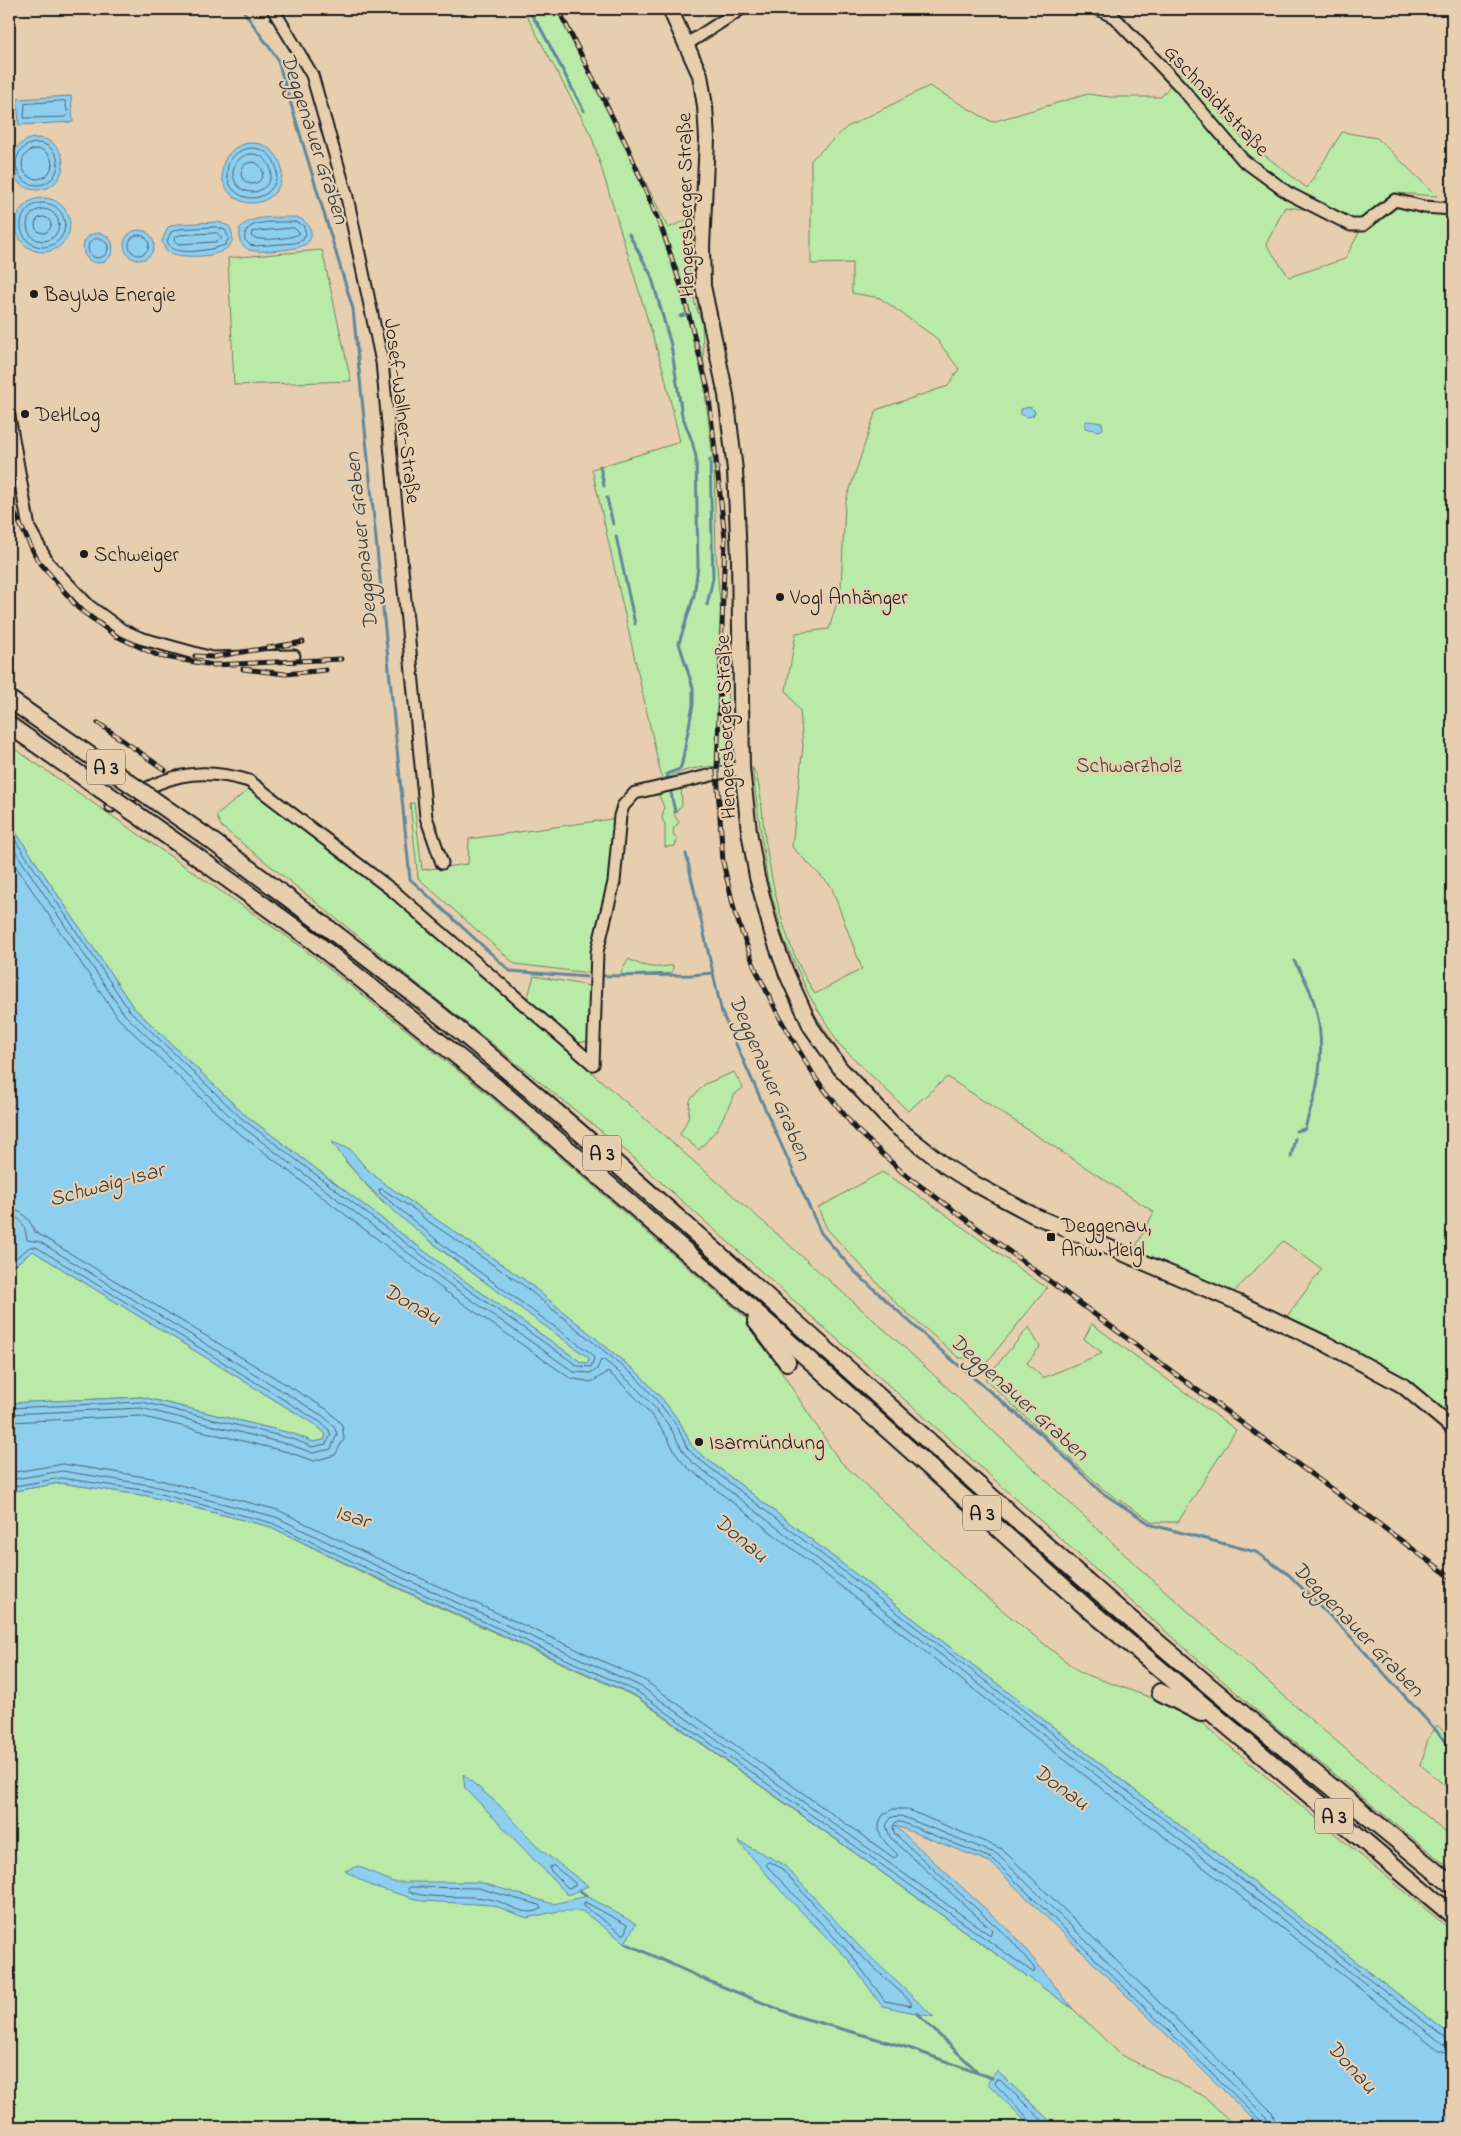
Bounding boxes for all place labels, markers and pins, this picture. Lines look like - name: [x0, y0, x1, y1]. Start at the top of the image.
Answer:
- place label: BayWa Energie: [43, 281, 176, 313]
- marker: BayWa Energie: [28, 288, 40, 300]
- place label: DeHLog: [34, 401, 100, 433]
- marker: DeHLog: [19, 408, 31, 420]
- place label: Schweiger: [94, 541, 180, 573]
- marker: Schweiger: [78, 548, 90, 560]
- place label: Vogl Anhänger: [789, 584, 908, 616]
- marker: Vogl Anhänger: [774, 591, 786, 603]
- place label: Deggenau, Anw. Heigl: [1060, 1212, 1151, 1268]
- marker: Deggenau, Anw. Heigl: [1045, 1231, 1057, 1243]
- place label: Isarmündung: [709, 1429, 825, 1461]
- marker: Isarmündung: [693, 1436, 705, 1448]

